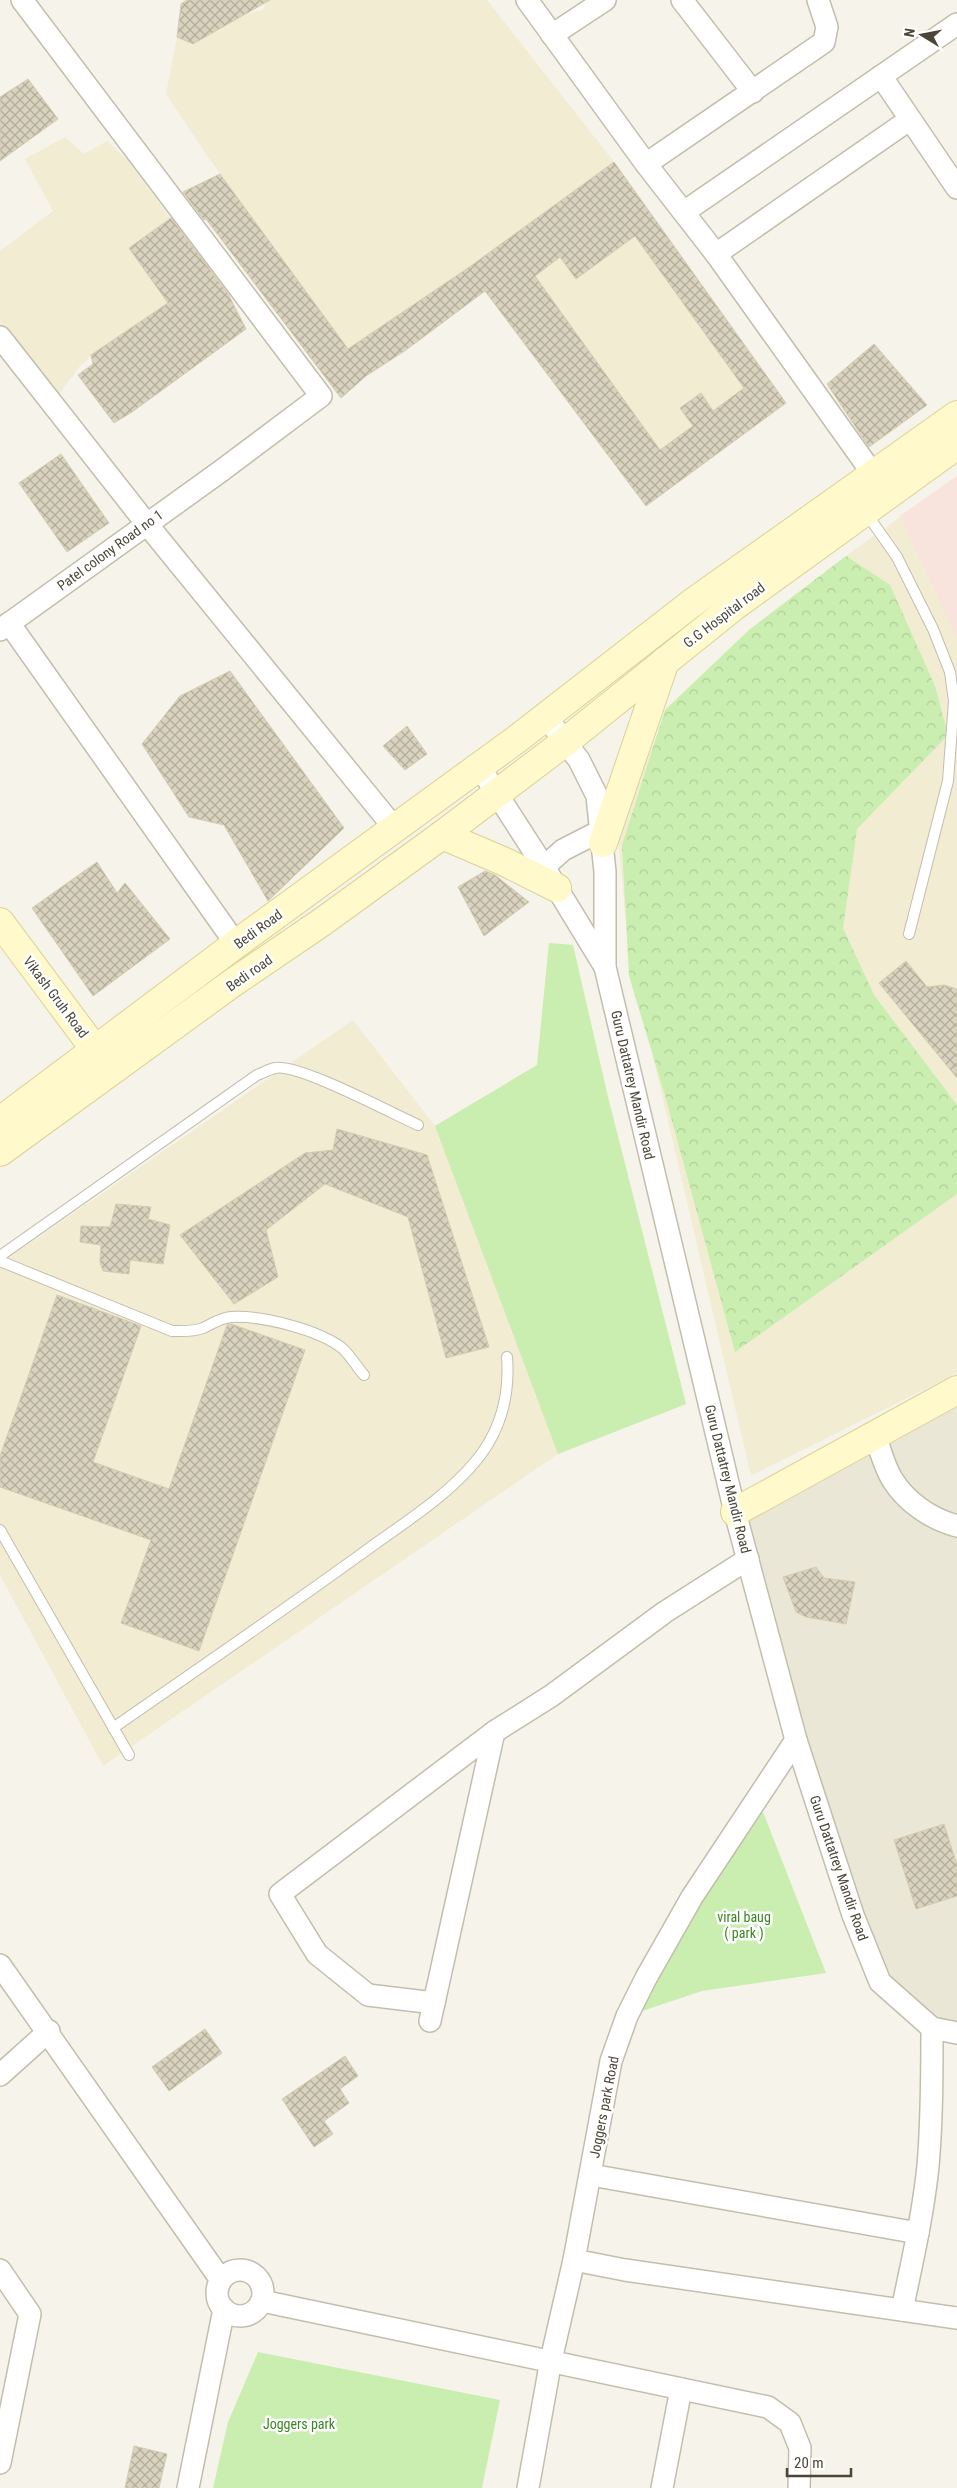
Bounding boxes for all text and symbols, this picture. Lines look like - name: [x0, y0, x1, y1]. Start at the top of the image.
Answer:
- north arrow: [897, 10, 947, 60]
- text: N: [901, 27, 918, 38]
- street label: Patel colony Road no 1: [54, 506, 166, 594]
- street label: G.G Hospital road: [680, 579, 768, 651]
- street label: Bedi Road: [231, 906, 285, 952]
- street label: Bedi road: [223, 951, 275, 995]
- street label: Vikash Gruh Road: [20, 953, 92, 1041]
- street label: Guru Dattatrey Mandir Road: [608, 1009, 658, 1161]
- street label: Guru Dattatrey Mandir Road: [702, 1403, 754, 1555]
- street label: Guru Dattatrey Mandir Road: [807, 1793, 871, 1943]
- park label: viral baug ( park ): [717, 1909, 771, 1942]
- street label: Joggers park Road: [586, 2055, 622, 2159]
- park label: Joggers park: [263, 2416, 336, 2432]
- scale bar: [787, 2446, 851, 2478]
- text: 20 m: [794, 2454, 824, 2472]

